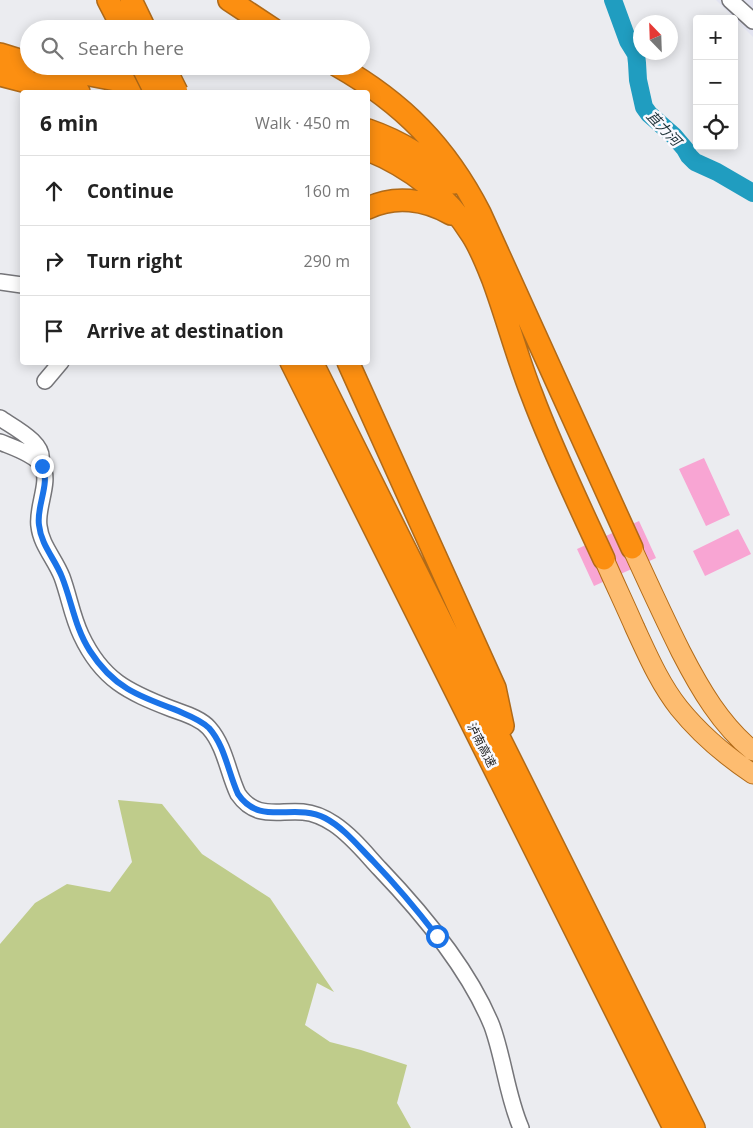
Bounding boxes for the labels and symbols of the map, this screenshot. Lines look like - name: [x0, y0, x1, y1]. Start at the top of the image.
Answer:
- north arrow: [633, 15, 678, 60]
- water label: 苴力河: [643, 106, 688, 152]
- route end: [31, 455, 54, 478]
- street label: 泸南高速: [464, 720, 500, 770]
- route start: [426, 925, 449, 948]

